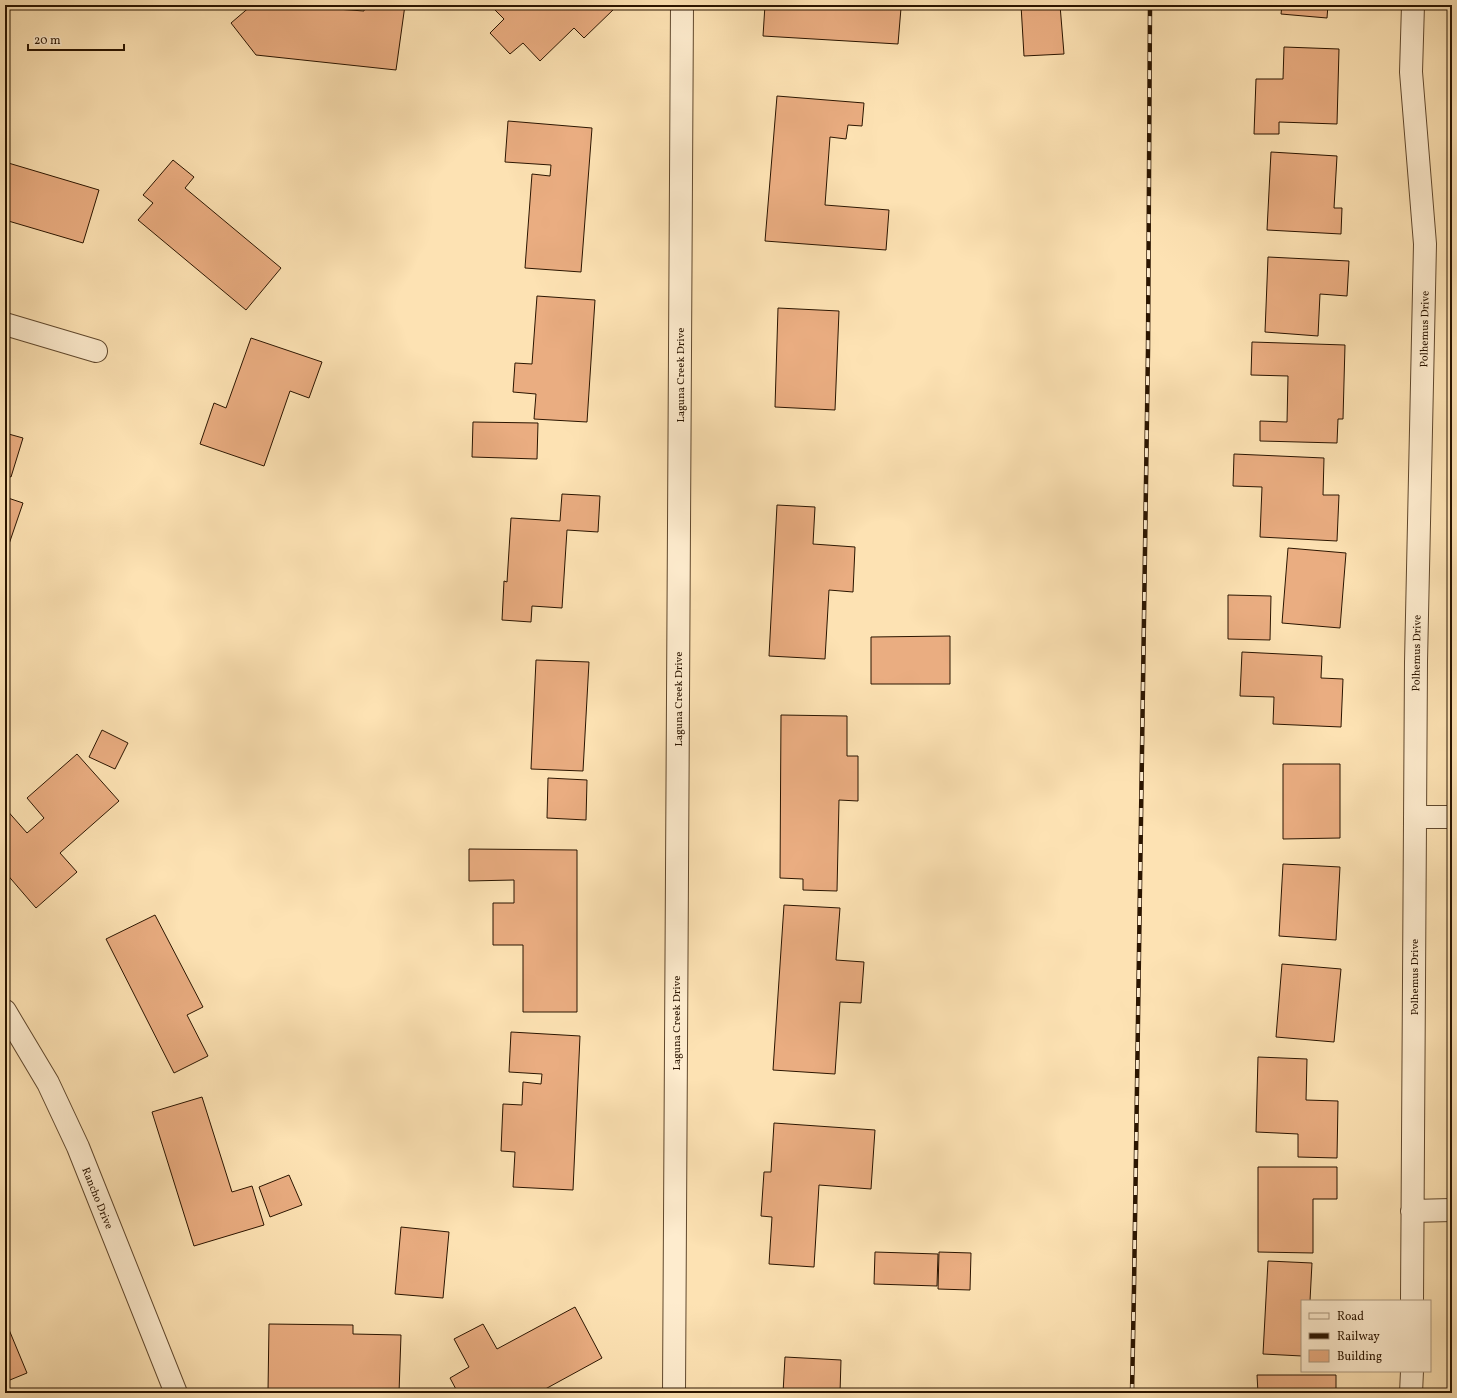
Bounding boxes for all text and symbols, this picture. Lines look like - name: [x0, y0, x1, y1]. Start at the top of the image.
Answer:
- scale bar: [28, 26, 124, 52]
- text: 20 m: [34, 33, 61, 49]
- street label: Polhemus Drive: [1417, 291, 1434, 367]
- street label: Laguna Creek Drive: [674, 328, 689, 422]
- street label: Polhemus Drive: [1409, 615, 1426, 691]
- street label: Laguna Creek Drive: [672, 652, 687, 746]
- street label: Polhemus Drive: [1408, 939, 1423, 1015]
- street label: Laguna Creek Drive: [670, 976, 685, 1070]
- street label: Rancho Drive: [77, 1165, 116, 1232]
- legend: [1301, 1300, 1431, 1372]
- text: Road: [1337, 1309, 1364, 1325]
- text: Railway: [1337, 1329, 1380, 1345]
- text: Building: [1337, 1349, 1382, 1365]

